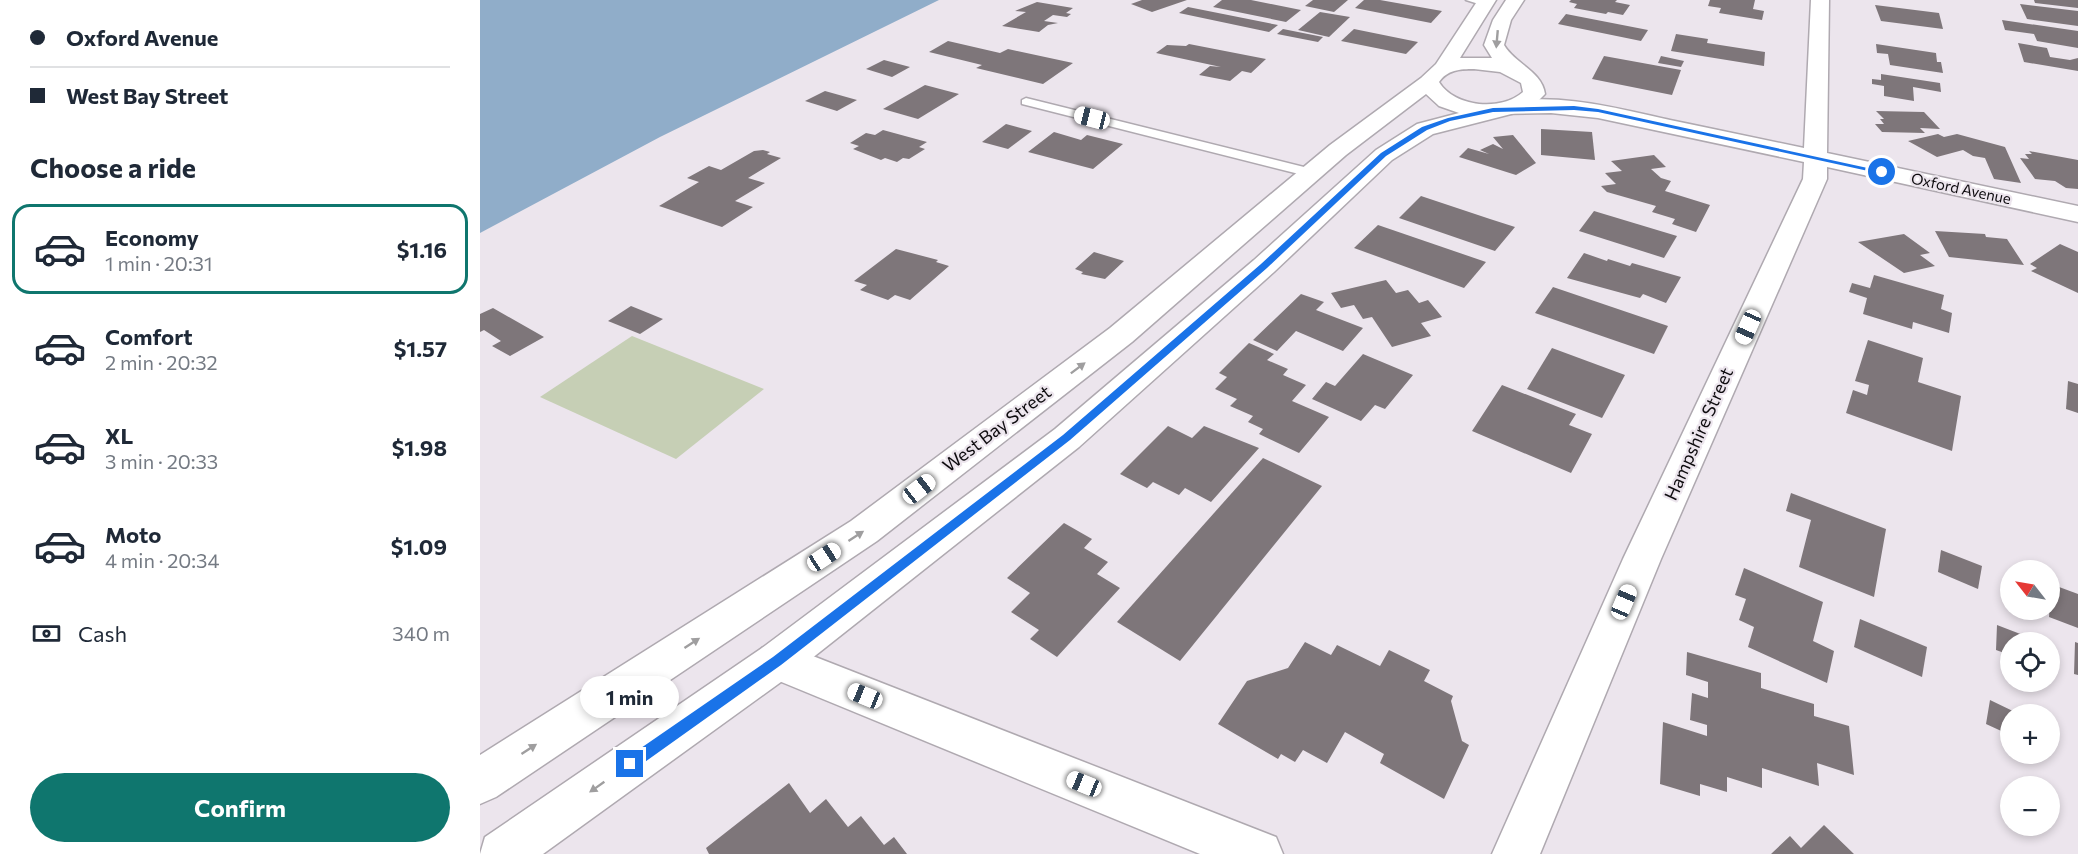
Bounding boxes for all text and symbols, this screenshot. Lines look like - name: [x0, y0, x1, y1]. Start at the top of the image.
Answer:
- text: Oxford Avenue: [66, 24, 218, 51]
- one-way arrow: [1492, 30, 1501, 49]
- text: West Bay Street: [66, 82, 228, 109]
- car: [1072, 105, 1112, 131]
- text: Choose a ride: [30, 151, 196, 184]
- route start: [1868, 158, 1895, 185]
- street label: Oxford Avenue: [1910, 169, 2013, 207]
- icon: car: [33, 222, 87, 276]
- text: Economy: [105, 224, 199, 251]
- text: $1.16: [397, 236, 447, 263]
- text: 1 min · 20:31: [105, 251, 213, 275]
- car: [1732, 307, 1764, 347]
- icon: car: [33, 321, 87, 375]
- text: Comfort: [105, 323, 193, 350]
- text: $1.57: [394, 335, 447, 362]
- text: 2 min · 20:32: [105, 350, 218, 374]
- one-way arrow: [1070, 361, 1086, 374]
- street label: Hampshire Street: [1659, 364, 1737, 503]
- street label: West Bay Street: [938, 380, 1055, 476]
- icon: car: [33, 420, 87, 474]
- text: XL: [105, 422, 133, 449]
- text: $1.98: [392, 434, 447, 461]
- text: 3 min · 20:33: [105, 449, 218, 473]
- car: [899, 471, 939, 507]
- icon: car: [33, 519, 87, 573]
- text: Moto: [105, 521, 161, 548]
- one-way arrow: [847, 530, 863, 542]
- text: $1.09: [391, 533, 447, 560]
- car: [804, 540, 844, 574]
- text: 4 min · 20:34: [105, 548, 219, 572]
- north arrow: [2000, 560, 2060, 620]
- map controls: [2000, 560, 2060, 836]
- car: [1609, 582, 1639, 622]
- icon: cash: [30, 617, 63, 650]
- text: Cash: [78, 620, 127, 647]
- text: 340 m: [392, 621, 450, 645]
- button: locate: [2000, 632, 2060, 692]
- one-way arrow: [684, 637, 701, 648]
- callout: 1 min: [580, 677, 680, 719]
- car: [845, 681, 885, 711]
- text: 1 min: [606, 685, 653, 709]
- button: +: [2000, 704, 2060, 764]
- one-way arrow: [521, 744, 537, 755]
- route end: [616, 750, 643, 777]
- car: [1064, 769, 1104, 799]
- button: Confirm: [30, 773, 450, 842]
- button: −: [2000, 776, 2060, 836]
- one-way arrow: [590, 781, 606, 793]

